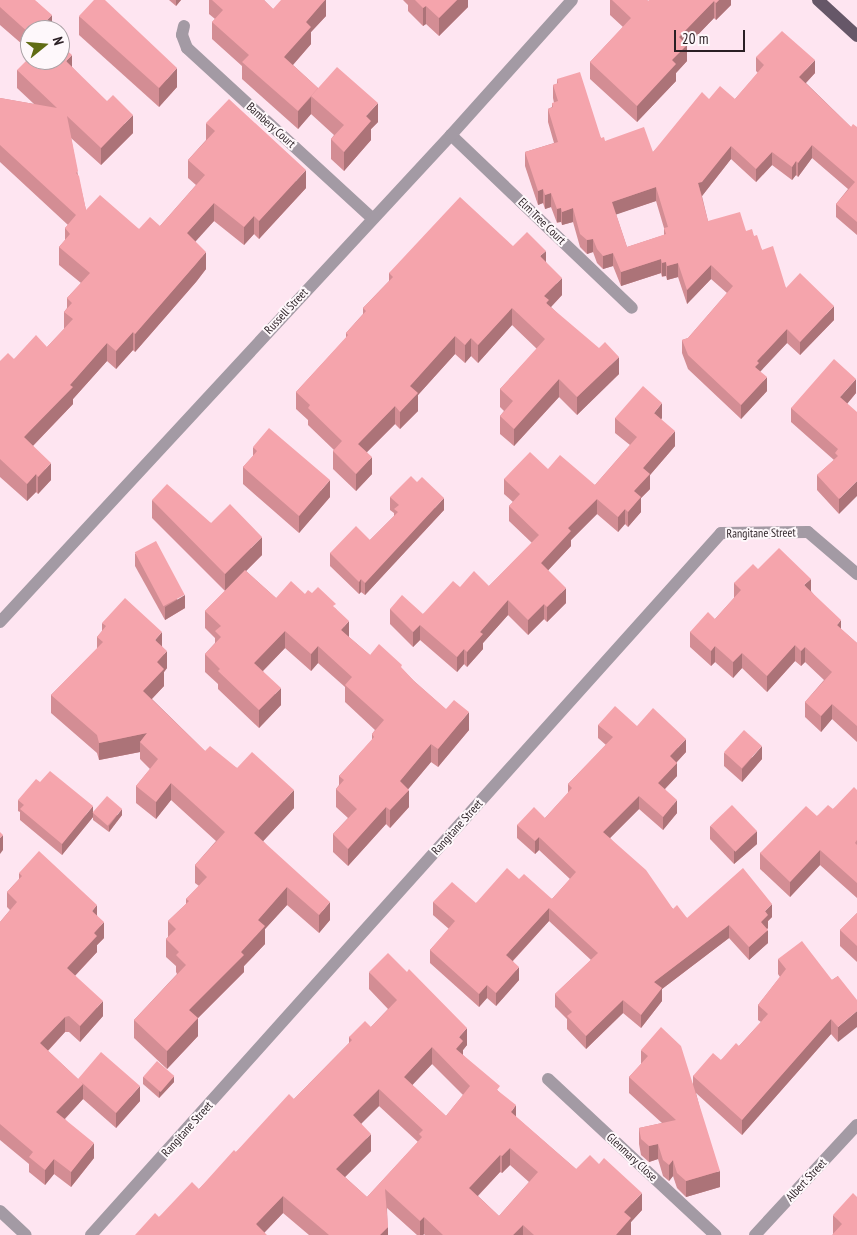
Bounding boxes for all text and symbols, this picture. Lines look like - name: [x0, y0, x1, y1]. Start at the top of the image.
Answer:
- north arrow: [20, 20, 70, 70]
- scale bar: [677, 20, 748, 52]
- text: 20 m: [682, 29, 708, 48]
- text: N: [49, 35, 68, 47]
- street label: Bambery Court: [243, 99, 299, 151]
- street label: Elm Tree Court: [515, 195, 569, 247]
- street label: Russell Street: [261, 285, 311, 337]
- street label: Rangitane Street: [726, 525, 796, 541]
- street label: Rangitane Street: [428, 796, 486, 858]
- street label: Rangitane Street: [158, 1098, 216, 1160]
- street label: Glenmary Close: [604, 1130, 660, 1184]
- street label: Albert Street: [783, 1156, 829, 1204]

